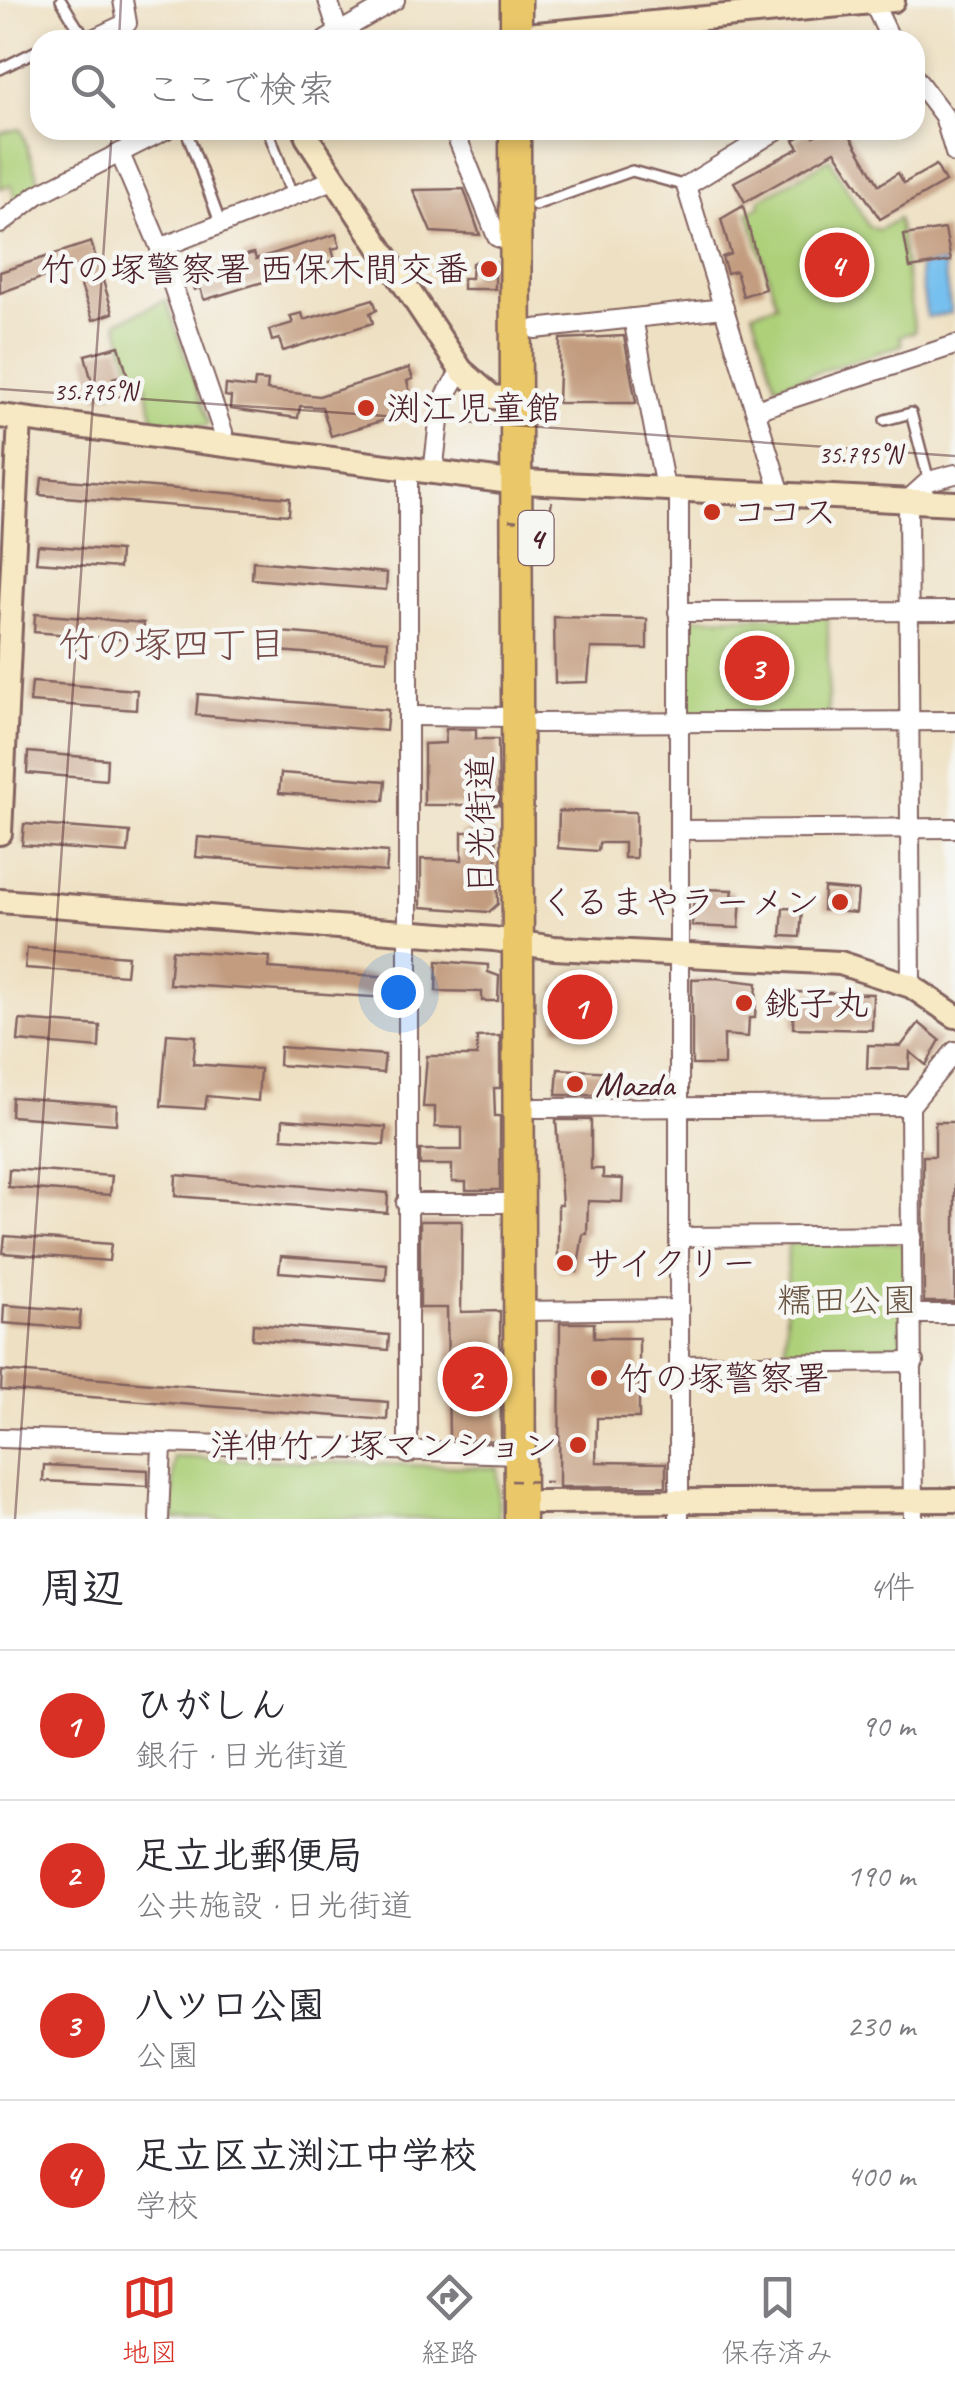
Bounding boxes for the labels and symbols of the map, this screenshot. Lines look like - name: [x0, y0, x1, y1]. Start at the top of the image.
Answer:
- pin: 4: [804, 228, 870, 302]
- place label: 竹の塚警察署 西保木間交番: [41, 247, 469, 292]
- marker: 竹の塚警察署 西保木間交番: [478, 258, 500, 280]
- text: 35.795°N: [53, 376, 141, 408]
- place label: 渕江児童館: [386, 386, 561, 431]
- marker: 渕江児童館: [355, 397, 377, 419]
- text: 35.795°N: [818, 439, 906, 471]
- place label: ココス: [732, 490, 837, 535]
- marker: ココス: [701, 501, 723, 523]
- road number: 4: [518, 511, 554, 565]
- district label: 竹の塚四丁目: [58, 621, 286, 668]
- pin: 3: [724, 630, 790, 706]
- street label: 日光街道: [458, 755, 503, 895]
- place label: くるまやラーメン: [540, 880, 820, 925]
- marker: くるまやラーメン: [829, 891, 851, 913]
- your location: [373, 967, 424, 1018]
- pin: 1: [548, 970, 612, 1044]
- place label: 銚子丸: [764, 981, 869, 1026]
- marker: 銚子丸: [733, 992, 755, 1014]
- place label: Mazda: [595, 1062, 676, 1107]
- marker: Mazda: [564, 1073, 586, 1095]
- place label: サイクリー: [585, 1241, 757, 1286]
- marker: サイクリー: [554, 1252, 576, 1274]
- park label: 糯田公園: [777, 1278, 917, 1323]
- pin: 2: [442, 1342, 508, 1416]
- place label: 竹の塚警察署: [619, 1356, 829, 1401]
- marker: 竹の塚警察署: [588, 1367, 610, 1389]
- place label: 洋伸竹ノ塚マンション: [209, 1423, 558, 1468]
- marker: 洋伸竹ノ塚マンション: [567, 1434, 589, 1456]

